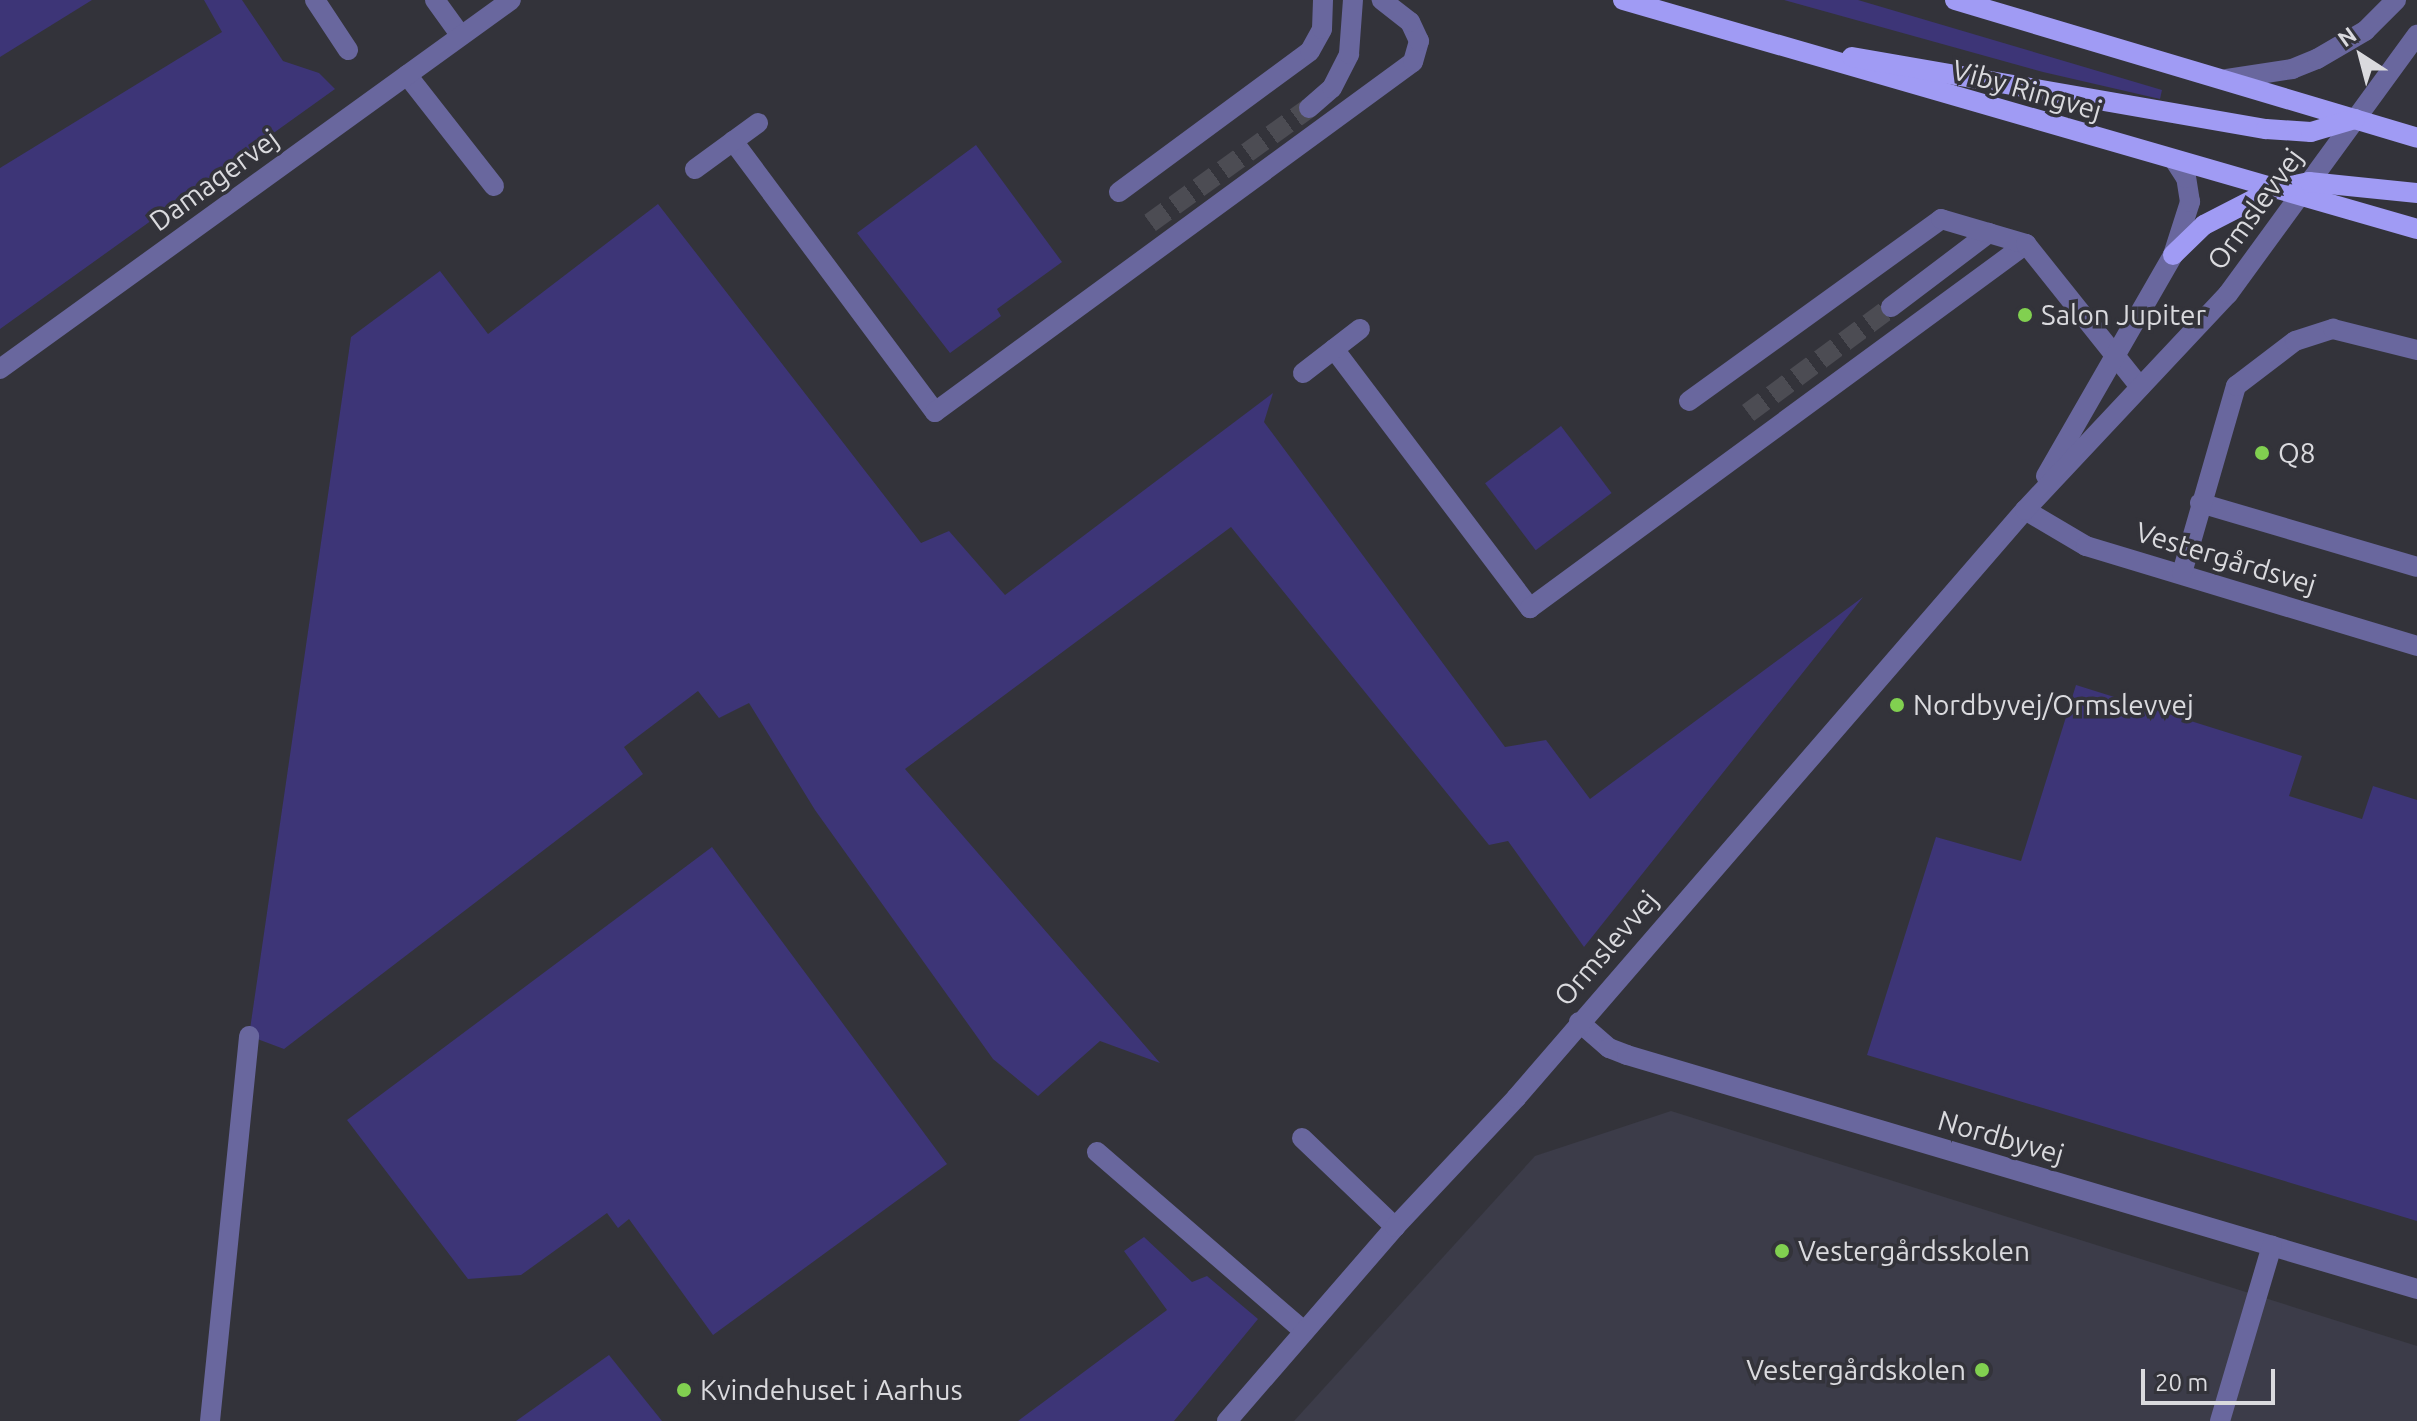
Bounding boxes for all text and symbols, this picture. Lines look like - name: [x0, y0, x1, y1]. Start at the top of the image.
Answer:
- north arrow: [2321, 16, 2401, 96]
- text: N: [2333, 21, 2361, 51]
- street label: Viby Ringvej: [1948, 53, 2106, 127]
- street label: Damagervej: [143, 122, 285, 238]
- street label: Ormslevvej: [2200, 142, 2310, 276]
- place label: Salon Jupiter: [2041, 298, 2206, 332]
- marker: Salon Jupiter: [2016, 306, 2034, 324]
- place label: Q8: [2278, 436, 2316, 470]
- marker: Q8: [2253, 444, 2271, 462]
- street label: Vestergårdsvej: [2132, 515, 2320, 601]
- place label: Nordbyvej/Ormslevvej: [1913, 688, 2194, 722]
- marker: Nordbyvej/Ormslevvej: [1888, 696, 1906, 714]
- street label: Ormslevvej: [1547, 884, 1665, 1012]
- street label: Nordbyvej: [1934, 1103, 2068, 1171]
- place label: Vestergårdsskolen: [1798, 1234, 2030, 1268]
- marker: Vestergårdsskolen: [1773, 1242, 1791, 1260]
- place label: Vestergårdskolen: [1746, 1353, 1966, 1387]
- scale bar: [2145, 1353, 2279, 1403]
- marker: Vestergårdskolen: [1973, 1361, 1991, 1379]
- text: 20 m: [2155, 1369, 2208, 1396]
- place label: Kvindehuset i Aarhus: [700, 1373, 963, 1407]
- marker: Kvindehuset i Aarhus: [675, 1381, 693, 1399]

